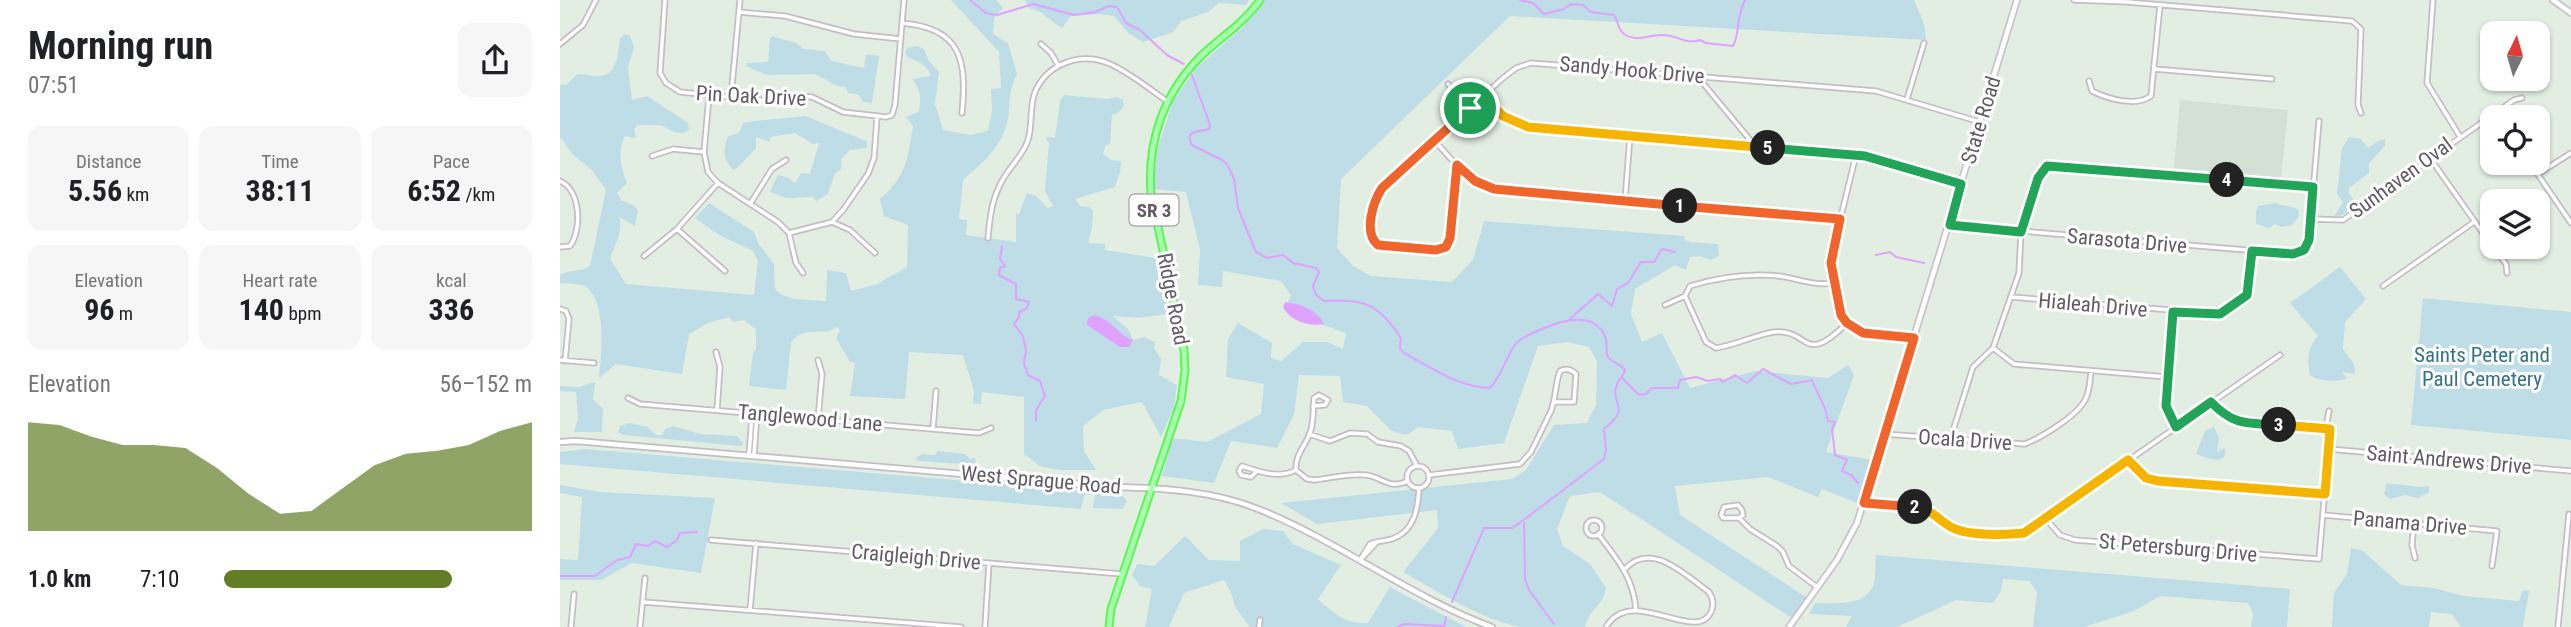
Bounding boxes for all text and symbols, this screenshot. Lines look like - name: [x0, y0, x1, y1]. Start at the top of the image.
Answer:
- north arrow: [2480, 21, 2550, 91]
- map controls: [2480, 21, 2550, 259]
- button: share: [458, 23, 532, 97]
- text: Morning run: [28, 24, 213, 68]
- street label: Sandy Hook Drive: [1559, 52, 1706, 88]
- text: 07:51: [28, 72, 79, 99]
- street label: State Road: [1956, 73, 2006, 167]
- pin: [1440, 78, 1500, 138]
- street label: Pin Oak Drive: [695, 81, 807, 111]
- icon: arrive: [1451, 89, 1489, 127]
- button: locate: [2480, 105, 2550, 175]
- pin: 5: [1750, 130, 1786, 166]
- street label: Sunhaven Oval: [2345, 133, 2457, 223]
- text: 5: [1763, 136, 1772, 159]
- text: Distance: [76, 150, 141, 173]
- text: Time: [261, 150, 299, 173]
- text: Pace: [433, 150, 470, 173]
- pin: 4: [2210, 162, 2244, 198]
- text: 4: [2222, 168, 2231, 191]
- text: 5.56: [68, 173, 122, 208]
- text: 38:11: [246, 173, 314, 208]
- text: 6:52: [407, 173, 461, 208]
- text: km: [122, 183, 149, 206]
- text: /km: [461, 183, 495, 206]
- pin: 1: [1662, 188, 1698, 224]
- button: layers: [2480, 189, 2550, 259]
- road number: SR 3: [1130, 194, 1178, 226]
- text: 1: [1675, 194, 1684, 217]
- street label: Sarasota Drive: [2066, 224, 2188, 258]
- street label: Ridge Road: [1152, 251, 1194, 347]
- text: Elevation: [74, 269, 143, 292]
- text: Heart rate: [242, 269, 318, 292]
- text: kcal: [436, 269, 467, 292]
- street label: Hialeah Drive: [2037, 288, 2149, 322]
- text: 96: [84, 292, 114, 327]
- text: 140: [239, 292, 284, 327]
- text: 336: [429, 292, 474, 327]
- text: m: [114, 302, 133, 325]
- text: bpm: [284, 302, 321, 325]
- park label: Saints Peter and Paul Cemetery: [2414, 343, 2550, 391]
- text: Elevation: [28, 371, 111, 398]
- text: 56–152 m: [439, 371, 532, 398]
- street label: Tanglewood Lane: [737, 400, 883, 436]
- pin: 3: [2262, 408, 2296, 442]
- text: 3: [2274, 413, 2283, 436]
- street label: Ocala Drive: [1917, 425, 2013, 455]
- street label: Saint Andrews Drive: [2365, 441, 2533, 479]
- street label: West Sprague Road: [960, 461, 1122, 499]
- pin: 2: [1898, 490, 1932, 524]
- text: 2: [1910, 495, 1919, 518]
- street label: Panama Drive: [2352, 506, 2468, 540]
- street label: St Petersburg Drive: [2098, 529, 2258, 567]
- street label: Craigleigh Drive: [850, 539, 982, 575]
- text: 1.0 km: [28, 566, 91, 593]
- text: 7:10: [140, 566, 179, 593]

